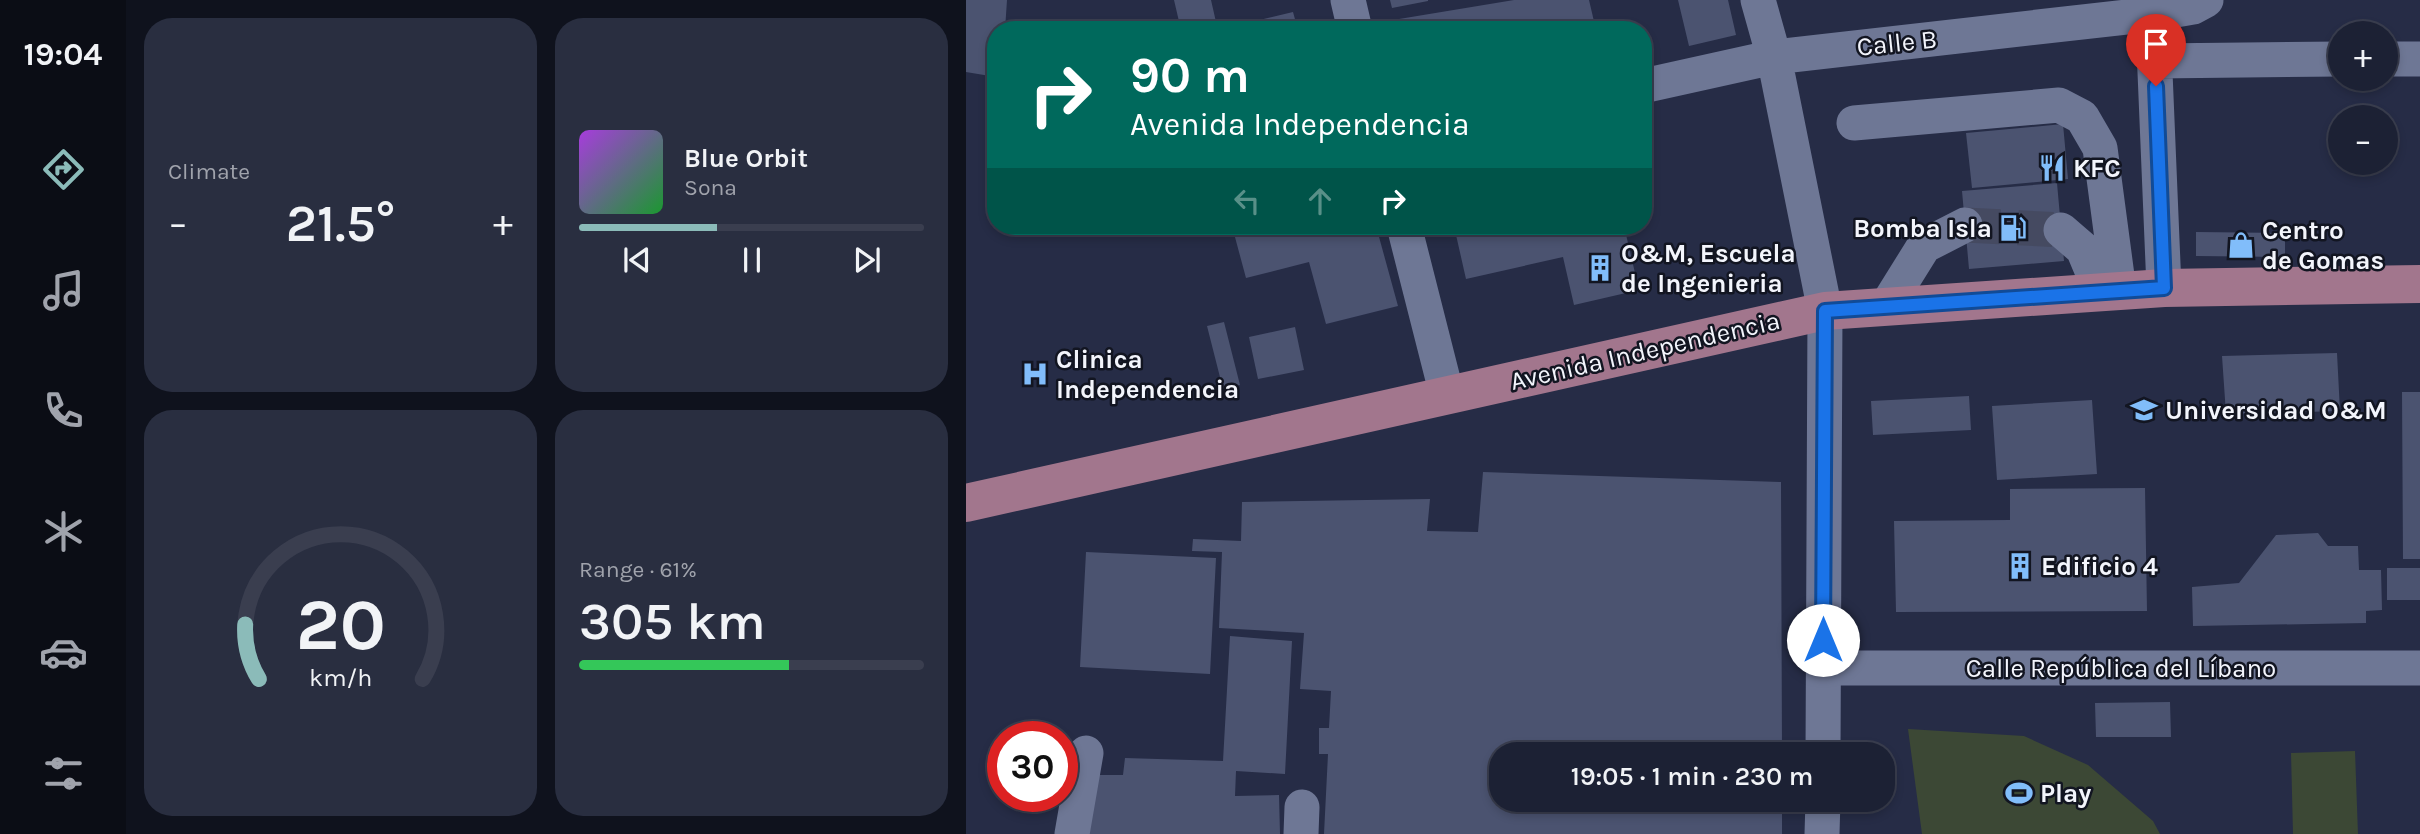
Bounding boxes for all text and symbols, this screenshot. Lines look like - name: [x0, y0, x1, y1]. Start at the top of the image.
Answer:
- pin: [2126, 14, 2186, 86]
- map controls: [2328, 21, 2398, 175]
- button: +: [2328, 21, 2398, 91]
- street label: Calle B: [1855, 23, 1939, 63]
- icon: arrive: [2137, 25, 2175, 63]
- text: 19:04: [24, 36, 102, 73]
- text: 90 m: [1130, 47, 1250, 104]
- icon: right: [1015, 49, 1106, 140]
- button: −: [2328, 105, 2398, 175]
- text: Avenida Independencia: [1130, 106, 1470, 143]
- text: Blue Orbit: [684, 143, 808, 174]
- icon: directions: [39, 145, 88, 194]
- restaurant icon: KFC: [2037, 153, 2067, 183]
- place label: KFC: [2073, 153, 2121, 184]
- text: Climate: [168, 158, 250, 185]
- text: Sona: [684, 174, 737, 201]
- icon: left: [1228, 182, 1266, 220]
- icon: ahead: [1301, 182, 1339, 220]
- icon: right: [1374, 182, 1412, 220]
- text: 21.5°: [286, 193, 395, 254]
- text: −: [168, 201, 188, 246]
- text: +: [493, 201, 513, 246]
- place label: Bomba Isla: [1853, 213, 1992, 244]
- fuel station icon: Bomba Isla: [1998, 213, 2028, 243]
- place label: Centro de Gomas: [2262, 215, 2384, 276]
- shop icon: Centro de Gomas: [2226, 230, 2256, 260]
- place label: O&M, Escuela de Ingenieria: [1621, 238, 1796, 299]
- icon: previous: [618, 241, 656, 279]
- icon: pause: [733, 241, 771, 279]
- icon: next: [848, 241, 886, 279]
- building icon: O&M, Escuela de Ingenieria: [1585, 253, 1615, 283]
- icon: music: [39, 266, 88, 315]
- street label: Avenida Independencia: [1507, 305, 1783, 397]
- place label: Clinica Independencia: [1056, 344, 1239, 405]
- hospital icon: Clinica Independencia: [1020, 359, 1050, 389]
- icon: phone: [39, 386, 88, 435]
- school or university icon: Universidad O&M: [2129, 395, 2159, 425]
- place label: Universidad O&M: [2165, 395, 2387, 426]
- icon: climate: [39, 507, 88, 556]
- building icon: Edificio 4: [2005, 551, 2035, 581]
- place label: Edificio 4: [2041, 551, 2158, 582]
- text: Range · 61%: [579, 556, 697, 583]
- text: 20: [295, 582, 386, 667]
- text: 305 km: [579, 591, 766, 652]
- position arrow: [1786, 603, 1860, 677]
- icon: car: [39, 628, 88, 677]
- street label: Calle República del Líbano: [1966, 653, 2276, 684]
- text: km/h: [309, 663, 372, 692]
- speed limit sign: 30: [987, 721, 1078, 812]
- icon: filters: [39, 749, 88, 798]
- text: 19:05 · 1 min · 230 m: [1571, 761, 1813, 792]
- sports icon: Play: [2004, 778, 2034, 808]
- place label: Play: [2040, 778, 2091, 809]

